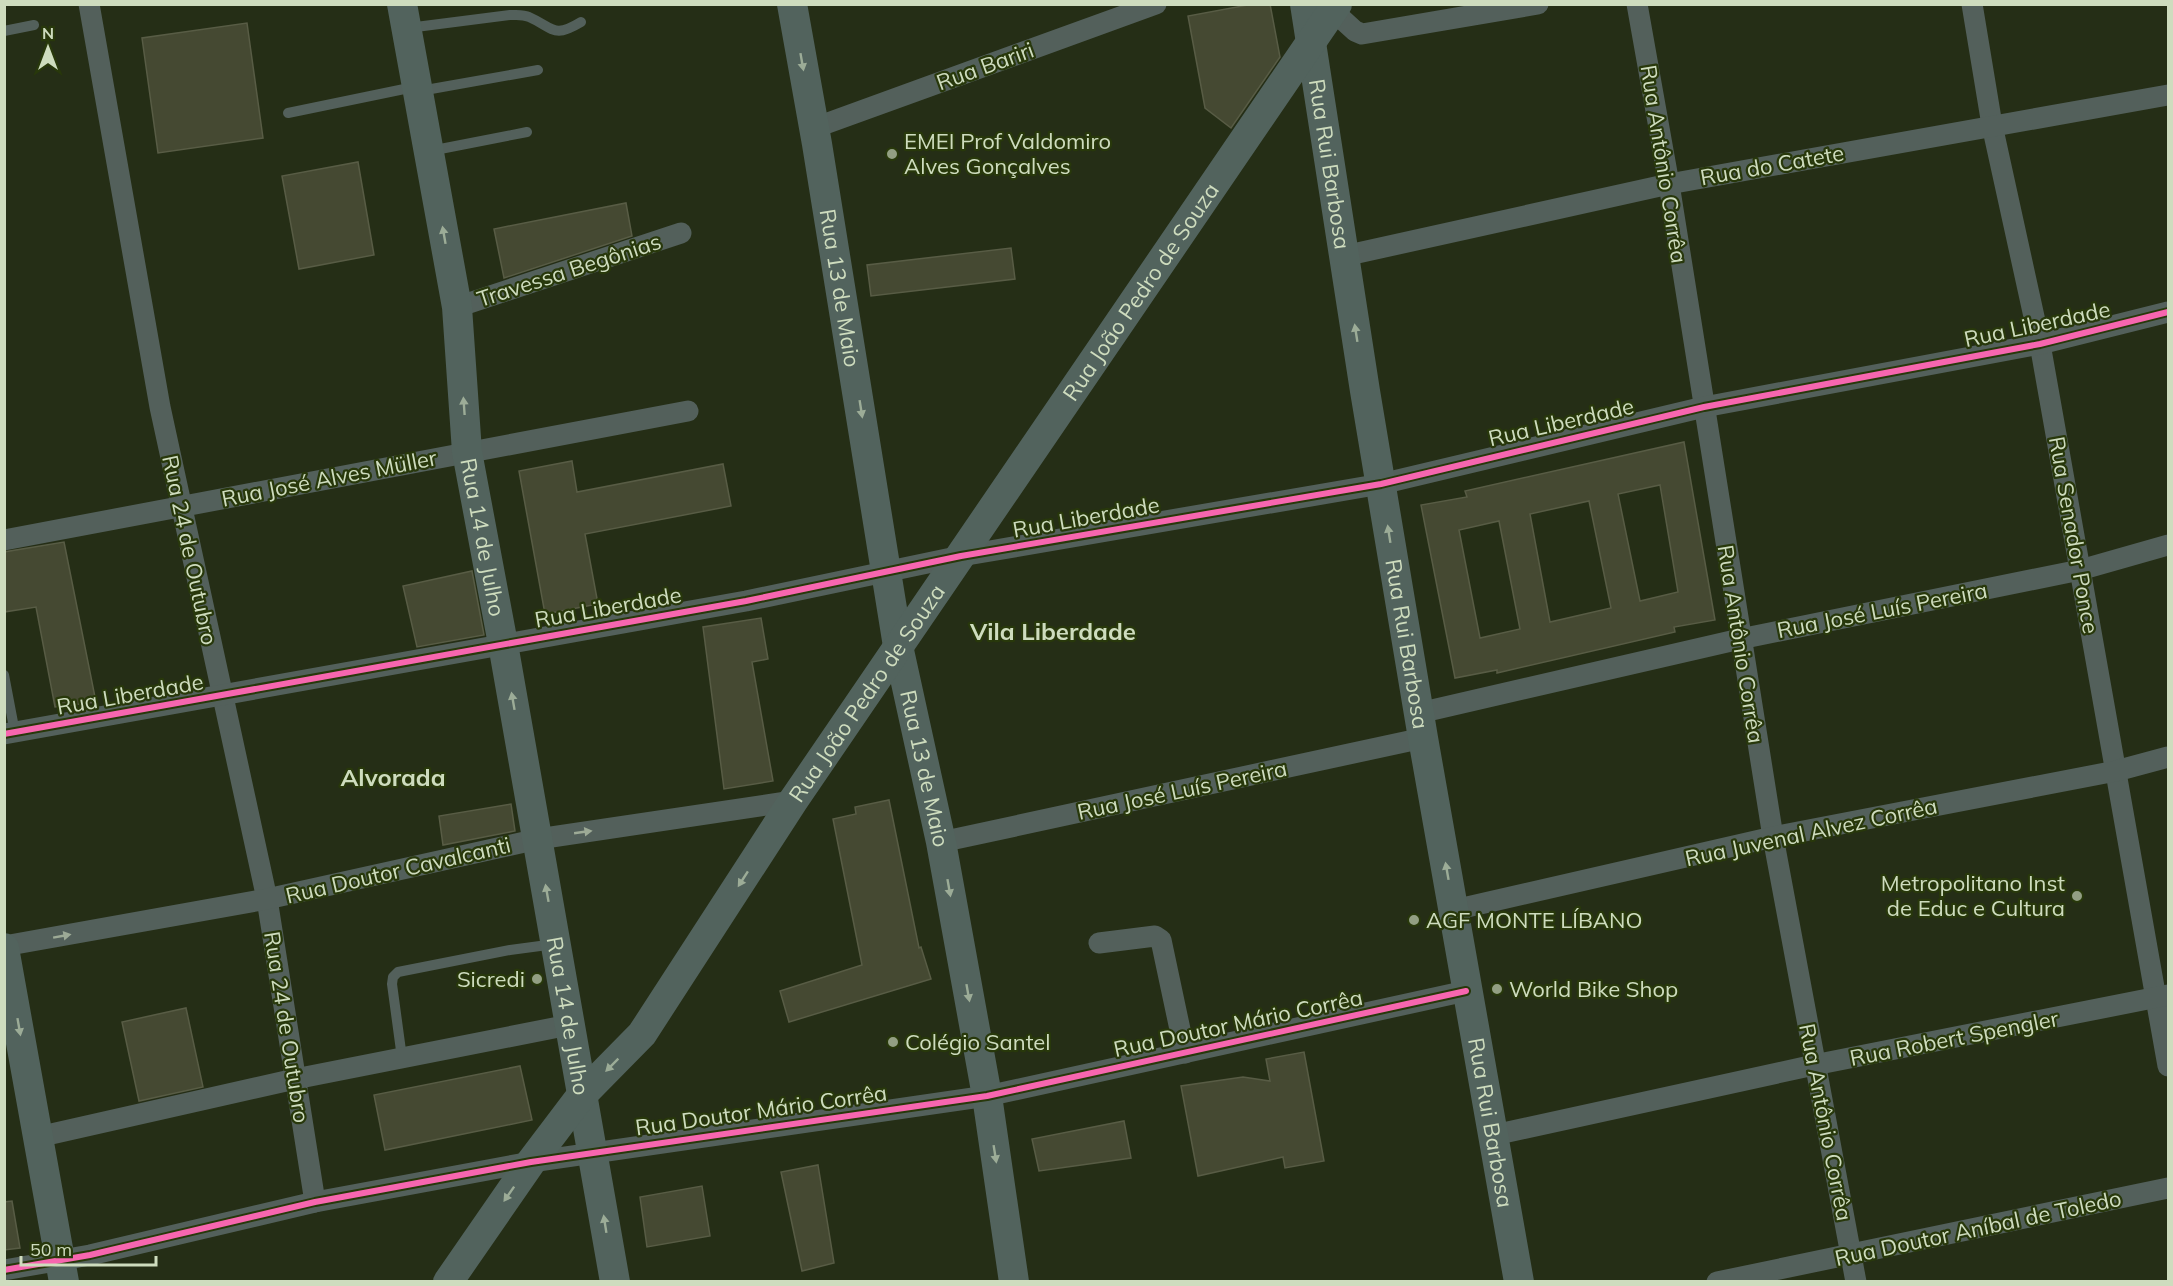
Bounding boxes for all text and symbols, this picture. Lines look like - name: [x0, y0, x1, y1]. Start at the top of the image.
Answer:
- north arrow: [18, 18, 78, 78]
- text: N: [42, 23, 54, 43]
- street label: Rua Bariri: [933, 35, 1037, 97]
- one-way arrow: [798, 53, 807, 72]
- street label: Rua Antônio Corrêa: [1635, 63, 1693, 265]
- street label: Rua Rui Barbosa: [1303, 77, 1357, 251]
- place label: EMEI Prof Valdomiro Alves Gonçalves: [904, 127, 1111, 180]
- street label: Rua do Catete: [1698, 139, 1846, 191]
- marker: EMEI Prof Valdomiro Alves Gonçalves: [885, 147, 899, 161]
- street label: Rua João Pedro de Souza: [1056, 177, 1225, 406]
- street label: Rua 13 de Maio: [814, 207, 867, 369]
- one-way arrow: [439, 225, 448, 244]
- street label: Travessa Begônias: [473, 227, 665, 313]
- street label: Rua Liberdade: [1961, 295, 2113, 353]
- one-way arrow: [1351, 323, 1360, 342]
- street label: Rua Liberdade: [1485, 392, 1637, 452]
- one-way arrow: [459, 396, 468, 415]
- one-way arrow: [856, 399, 865, 418]
- street label: Rua Senador Ponce: [2043, 434, 2105, 636]
- street label: Rua José Alves Müller: [219, 443, 439, 513]
- street label: Rua 24 de Outubro: [156, 452, 224, 648]
- street label: Rua 14 de Julho: [454, 456, 512, 619]
- street label: Rua Liberdade: [1010, 490, 1162, 544]
- one-way arrow: [1385, 524, 1394, 543]
- street label: Rua Antônio Corrêa: [1712, 543, 1770, 745]
- street label: Rua Rui Barbosa: [1379, 557, 1435, 731]
- street label: Rua José Luís Pereira: [1775, 576, 1989, 644]
- street label: Rua João Pedro de Souza: [782, 579, 951, 807]
- street label: Rua Liberdade: [532, 580, 684, 634]
- district label: Vila Liberdade: [969, 616, 1136, 646]
- street label: Rua Liberdade: [54, 667, 206, 721]
- street label: Rua 13 de Maio: [894, 687, 956, 849]
- one-way arrow: [509, 692, 518, 711]
- street label: Rua José Luís Pereira: [1075, 754, 1289, 826]
- district label: Alvorada: [340, 762, 446, 792]
- street label: Rua Juvenal Alvez Corrêa: [1682, 792, 1940, 872]
- one-way arrow: [573, 827, 592, 836]
- street label: Rua Doutor Cavalcanti: [283, 830, 513, 910]
- one-way arrow: [1442, 861, 1451, 880]
- place label: Metropolitano Inst de Educ e Cultura: [1881, 869, 2065, 922]
- one-way arrow: [738, 871, 749, 887]
- one-way arrow: [945, 879, 954, 898]
- one-way arrow: [542, 884, 551, 903]
- marker: Metropolitano Inst de Educ e Cultura: [2070, 889, 2084, 903]
- place label: AGF MONTE LÍBANO: [1426, 906, 1642, 934]
- marker: AGF MONTE LÍBANO: [1407, 913, 1421, 927]
- street label: Rua 24 de Outubro: [258, 929, 316, 1125]
- one-way arrow: [53, 931, 72, 940]
- street label: Rua 14 de Julho: [541, 934, 596, 1097]
- place label: Sicredi: [457, 965, 525, 993]
- marker: Sicredi: [530, 972, 544, 986]
- place label: World Bike Shop: [1509, 975, 1678, 1003]
- marker: World Bike Shop: [1490, 982, 1504, 996]
- street label: Rua Doutor Mário Corrêa: [1111, 983, 1365, 1063]
- one-way arrow: [964, 984, 973, 1003]
- street label: Rua Robert Spengler: [1847, 1004, 2061, 1072]
- one-way arrow: [14, 1017, 23, 1036]
- street label: Rua Antônio Corrêa: [1793, 1021, 1859, 1223]
- place label: Colégio Santel: [905, 1028, 1050, 1056]
- marker: Colégio Santel: [886, 1035, 900, 1049]
- street label: Rua Rui Barbosa: [1462, 1036, 1520, 1210]
- one-way arrow: [605, 1057, 619, 1071]
- street label: Rua Doutor Mário Corrêa: [633, 1078, 889, 1142]
- one-way arrow: [991, 1144, 1000, 1163]
- street label: Rua Doutor Aníbal de Toledo: [1832, 1184, 2124, 1272]
- one-way arrow: [504, 1186, 515, 1202]
- one-way arrow: [600, 1214, 609, 1233]
- scale bar: [21, 1229, 156, 1267]
- text: 50 m: [30, 1238, 72, 1261]

